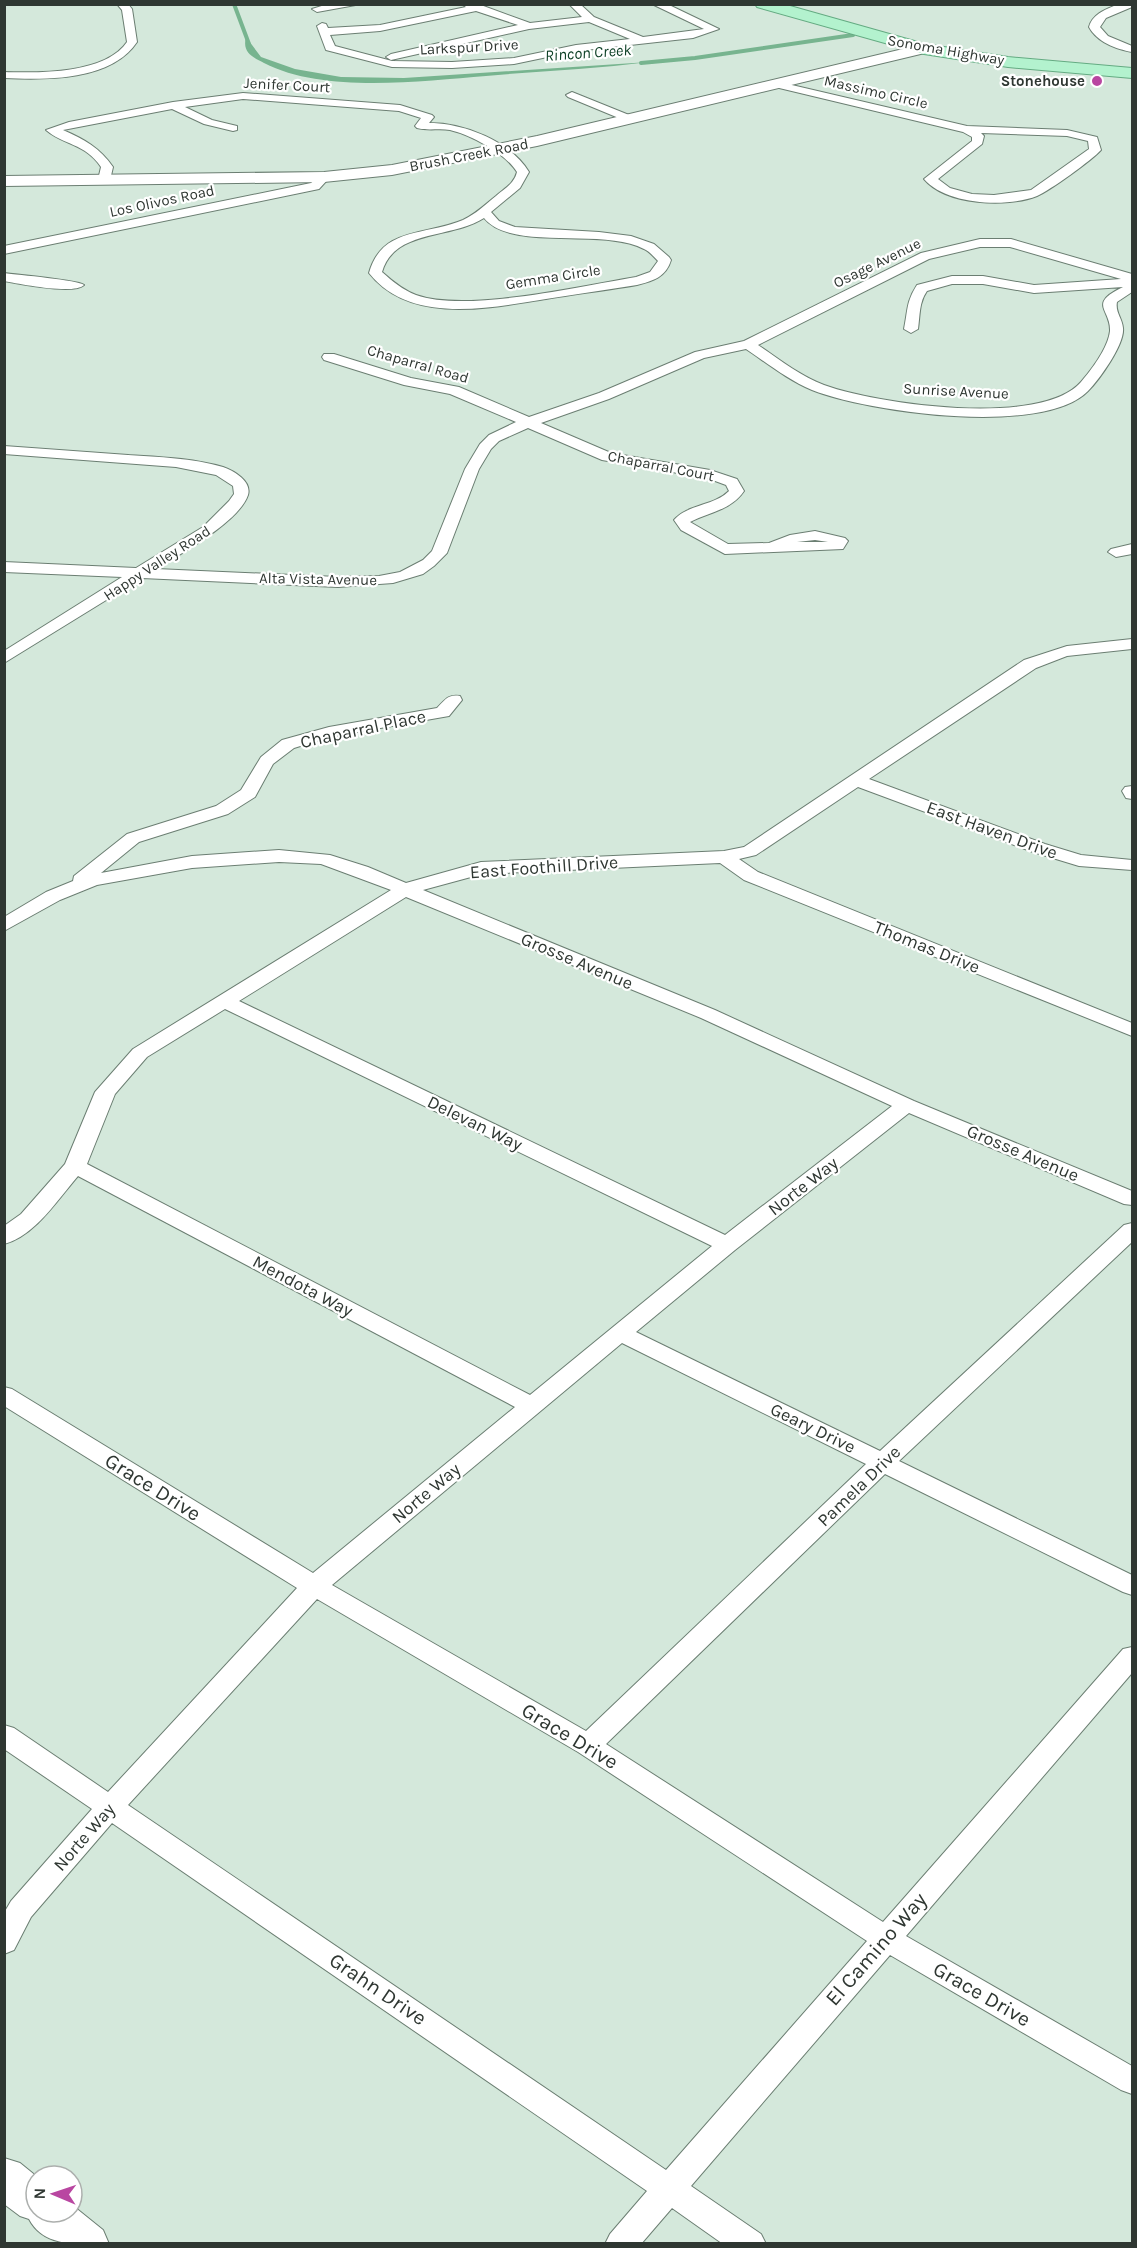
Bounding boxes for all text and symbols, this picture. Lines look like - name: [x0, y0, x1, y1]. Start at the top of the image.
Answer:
- street label: Sonoma Highway: [886, 31, 1006, 69]
- street label: Larkspur Drive: [419, 35, 519, 59]
- water label: Rincon Creek: [544, 40, 633, 65]
- street label: Massimo Circle: [822, 71, 930, 113]
- place label: Stonehouse: [1001, 72, 1085, 90]
- street label: Jenifer Court: [243, 74, 331, 96]
- marker: Stonehouse: [1090, 74, 1104, 88]
- street label: Brush Creek Road: [408, 135, 530, 175]
- street label: Los Olivos Road: [108, 181, 216, 221]
- street label: Osage Avenue: [830, 234, 924, 292]
- street label: Gemma Circle: [504, 261, 602, 293]
- street label: Chaparral Road: [365, 341, 471, 387]
- street label: Sunrise Avenue: [903, 379, 1009, 403]
- street label: Chaparral Court: [606, 447, 716, 485]
- street label: Happy Valley Road: [100, 522, 214, 604]
- street label: Alta Vista Avenue: [259, 569, 377, 589]
- street label: Chaparral Place: [298, 705, 428, 753]
- street label: East Haven Drive: [923, 796, 1061, 864]
- street label: East Foothill Drive: [469, 851, 619, 883]
- street label: Thomas Drive: [871, 916, 983, 978]
- street label: Grosse Avenue: [518, 928, 636, 994]
- street label: Delevan Way: [424, 1090, 527, 1156]
- street label: Grosse Avenue: [964, 1120, 1082, 1186]
- street label: Norte Way: [764, 1151, 843, 1220]
- street label: Mendota Way: [249, 1250, 358, 1322]
- street label: Geary Drive: [767, 1398, 859, 1458]
- street label: Pamela Drive: [813, 1441, 905, 1531]
- street label: Grace Drive: [101, 1448, 205, 1526]
- street label: Norte Way: [387, 1458, 465, 1528]
- street label: Grace Drive: [517, 1698, 623, 1774]
- street label: Norte Way: [49, 1798, 120, 1875]
- street label: El Camino Way: [820, 1888, 932, 2010]
- street label: Grahn Drive: [325, 1948, 431, 2030]
- street label: Grace Drive: [929, 1957, 1035, 2031]
- north arrow: [24, 2164, 84, 2224]
- text: N: [30, 2187, 49, 2200]

